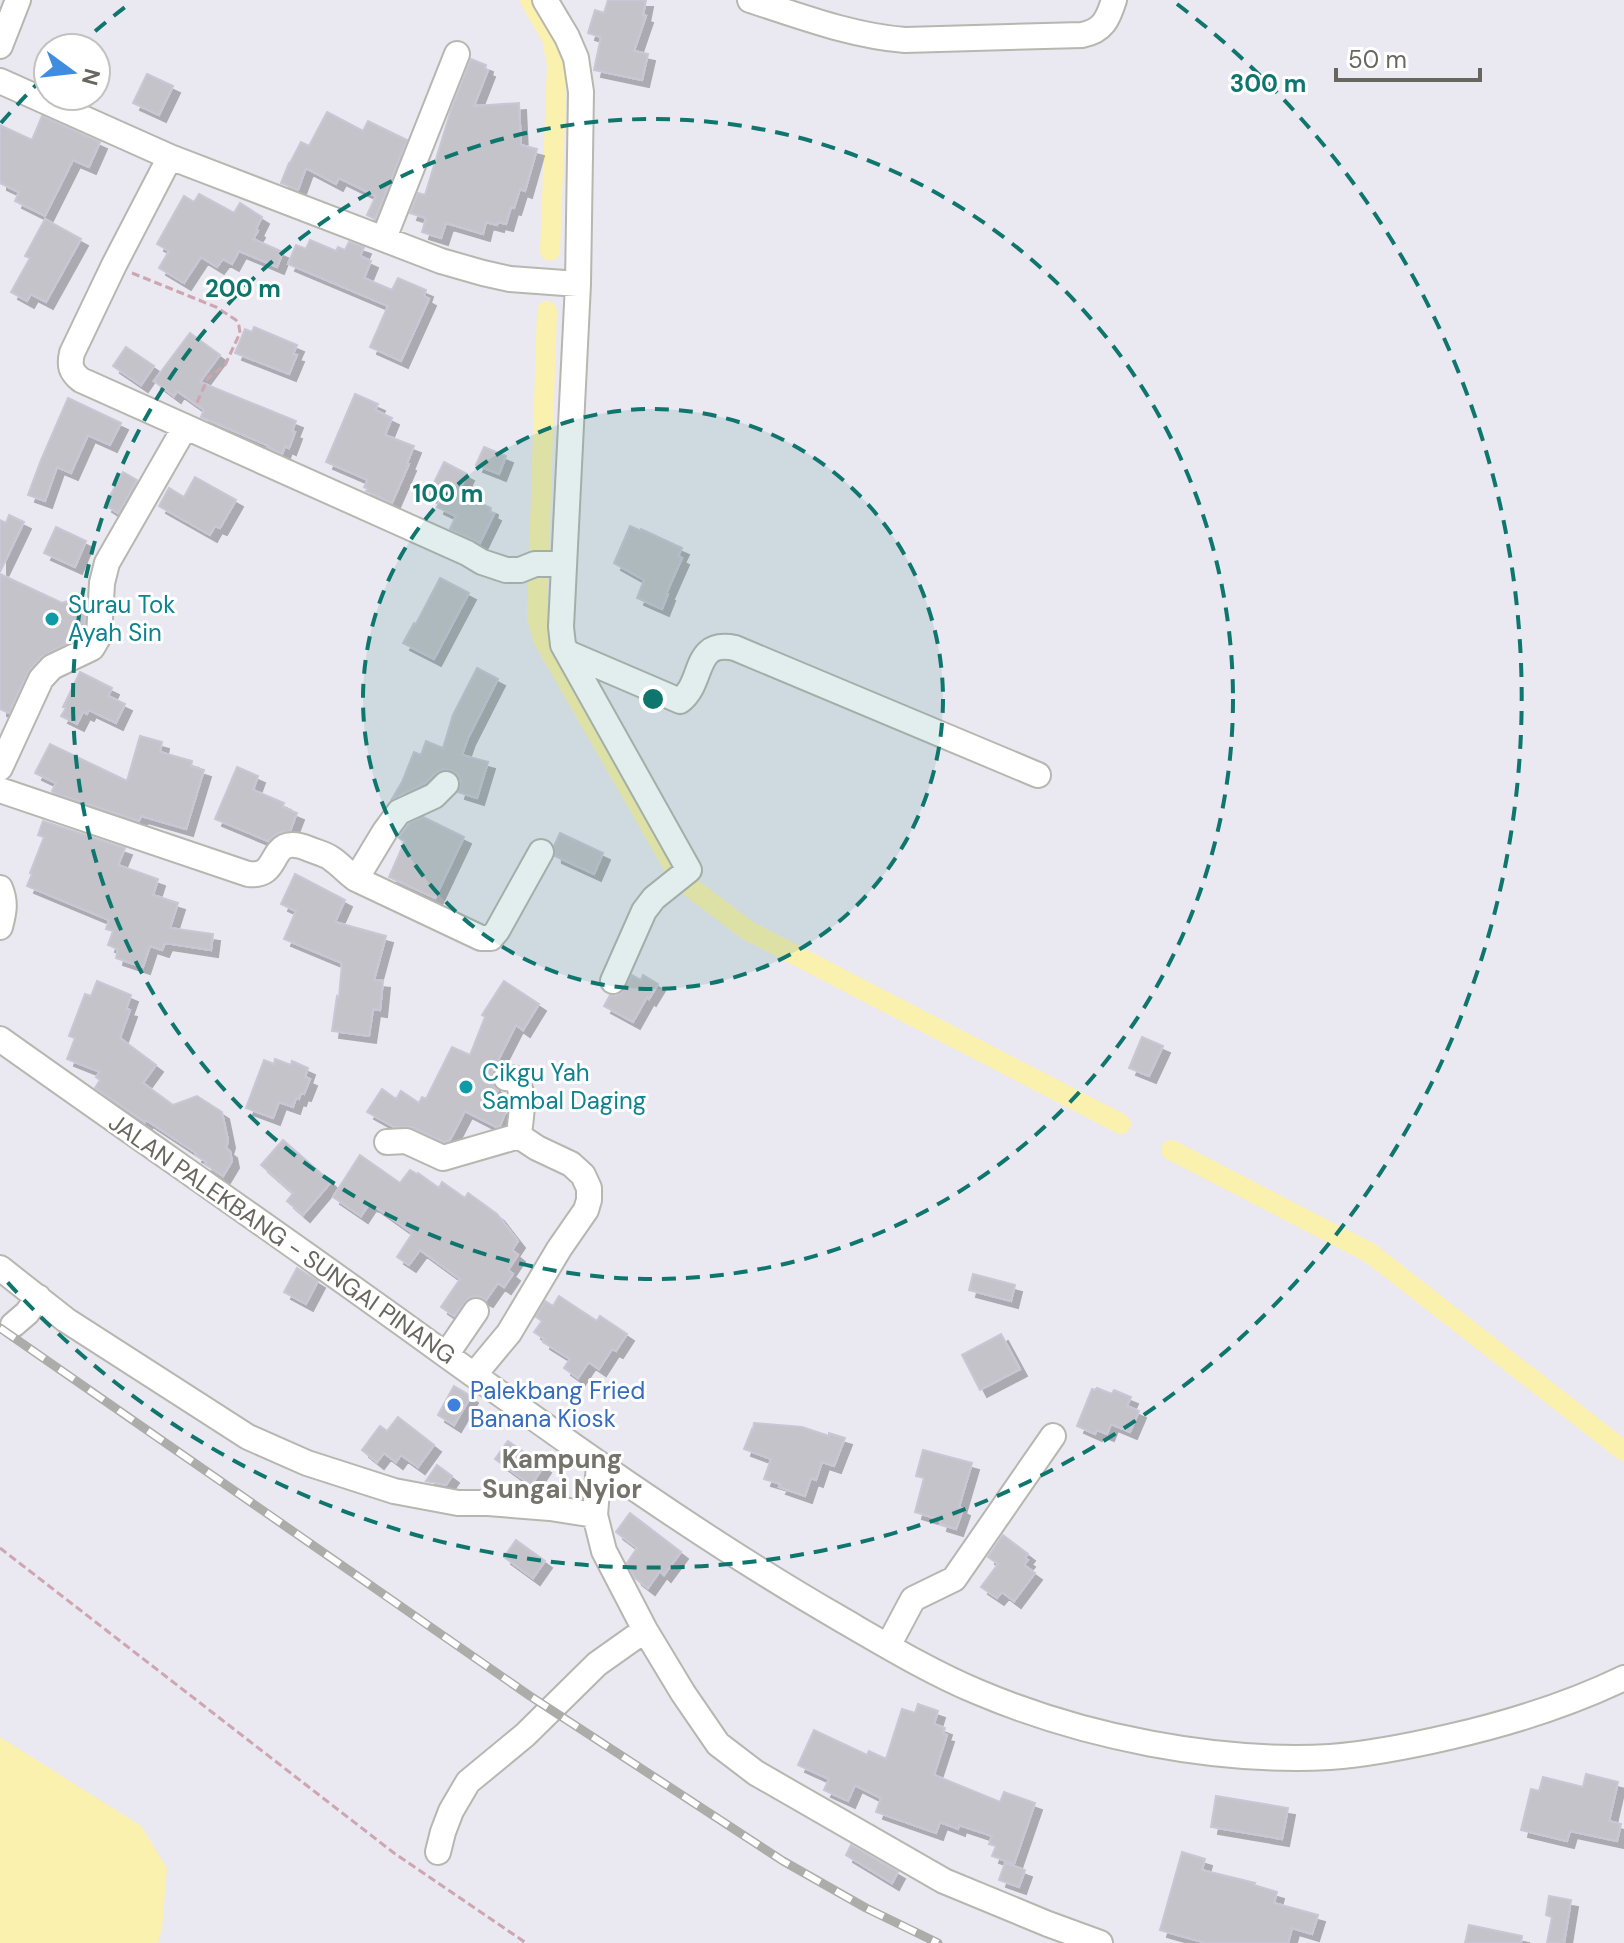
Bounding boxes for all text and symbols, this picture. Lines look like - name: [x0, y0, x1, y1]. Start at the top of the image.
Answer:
- north arrow: [32, 32, 112, 112]
- scale bar: [1336, 32, 1480, 82]
- text: 50 m: [1348, 44, 1407, 75]
- text: N: [75, 66, 107, 89]
- text: 300 m: [1230, 68, 1306, 99]
- text: 200 m: [205, 273, 281, 304]
- text: 100 m: [413, 478, 483, 509]
- place label: Surau Tok Ayah Sin: [68, 589, 175, 648]
- marker: Surau Tok Ayah Sin: [43, 610, 61, 628]
- centre of rings: [639, 685, 667, 713]
- place label: Cikgu Yah Sambal Daging: [482, 1057, 646, 1116]
- marker: Cikgu Yah Sambal Daging: [457, 1078, 475, 1096]
- street label: JALAN PALEKBANG - SUNGAI PINANG: [103, 1106, 462, 1371]
- place label: Palekbang Fried Banana Kiosk: [470, 1375, 645, 1434]
- marker: Palekbang Fried Banana Kiosk: [445, 1396, 463, 1414]
- district label: Kampung Sungai Nyior: [482, 1442, 642, 1506]

